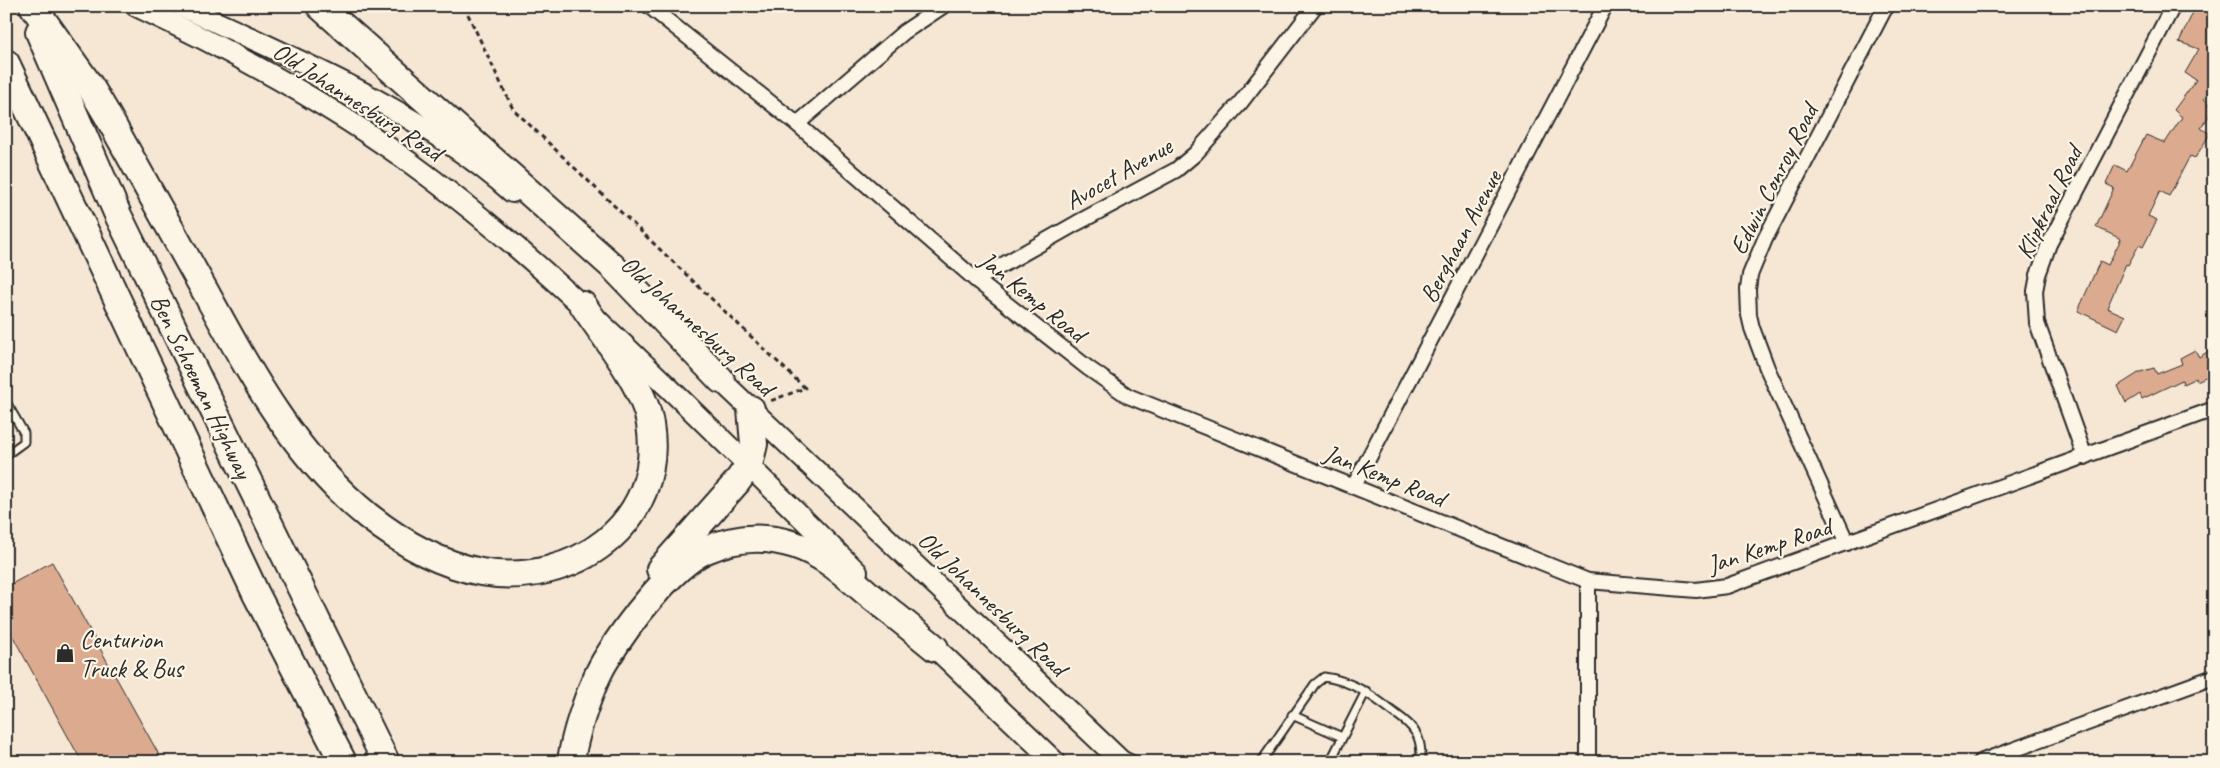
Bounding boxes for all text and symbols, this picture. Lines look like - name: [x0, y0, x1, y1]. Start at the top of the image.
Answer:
- street label: Old Johannesburg Road: [267, 35, 452, 171]
- street label: Edwin Conroy Road: [1722, 95, 1827, 260]
- street label: Avocet Avenue: [1059, 130, 1179, 217]
- street label: Klipkraal Road: [2008, 138, 2091, 264]
- street label: Berghaan Avenue: [1413, 163, 1510, 308]
- street label: Jan Kemp Road: [972, 243, 1095, 352]
- street label: Old Johannesburg Road: [614, 248, 784, 406]
- street label: Ben Schoeman Highway: [143, 289, 261, 486]
- street label: Jan Kemp Road: [1318, 437, 1454, 516]
- street label: Jan Kemp Road: [1703, 510, 1839, 581]
- street label: Old Johannesburg Road: [911, 524, 1077, 686]
- place label: Centurion Truck & Bus: [80, 624, 185, 685]
- shop icon: Centurion Truck & Bus: [54, 642, 76, 664]

